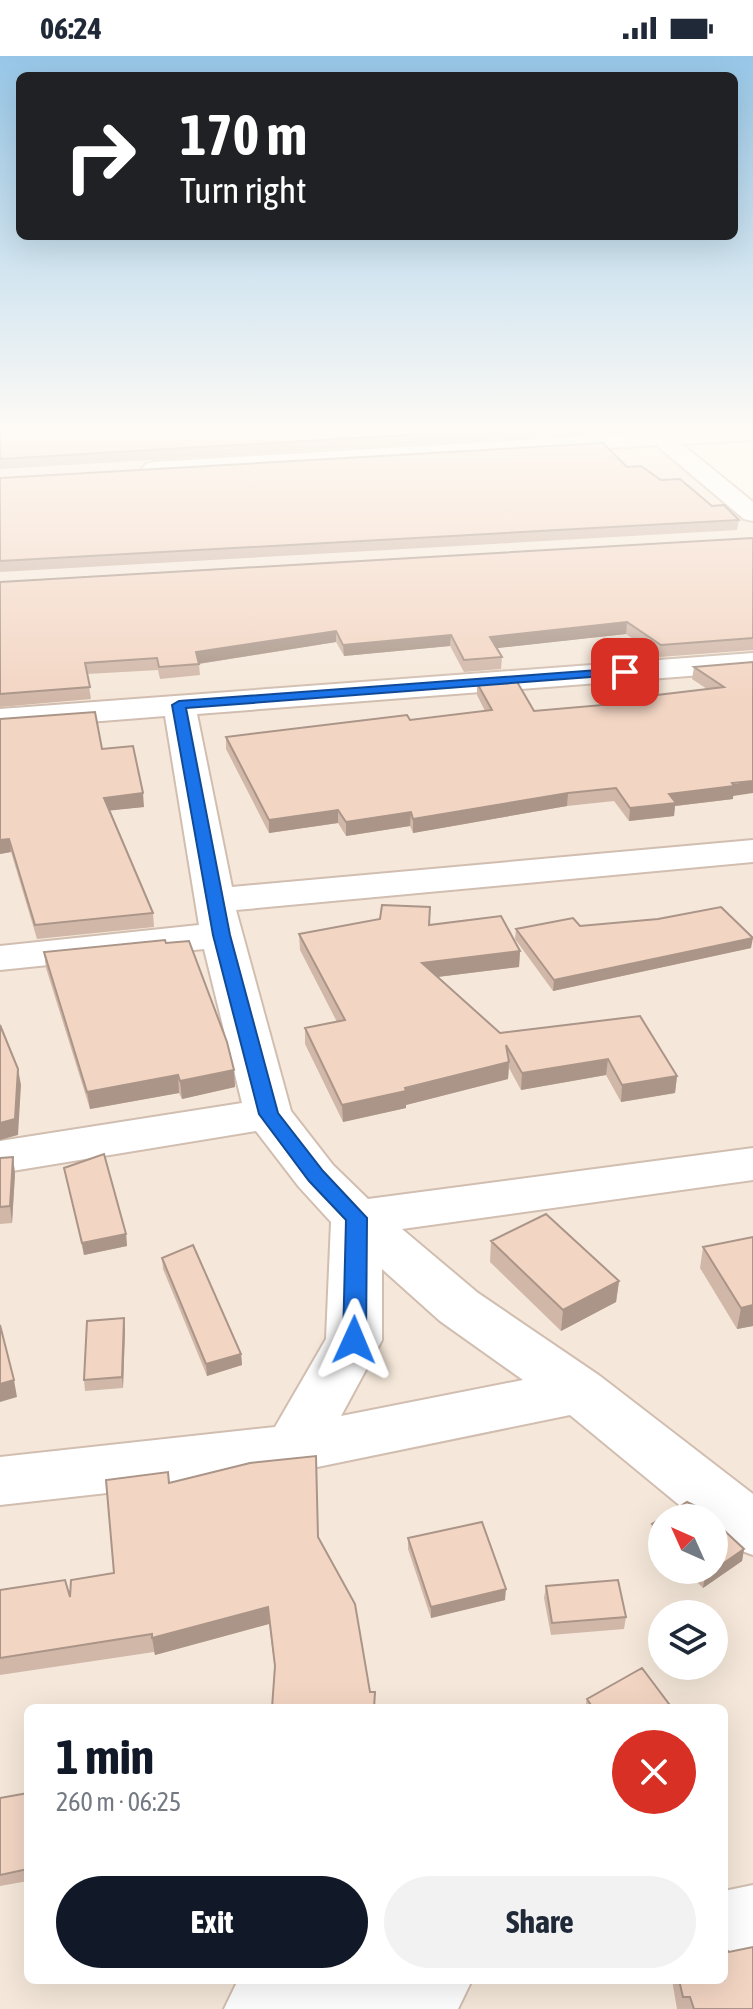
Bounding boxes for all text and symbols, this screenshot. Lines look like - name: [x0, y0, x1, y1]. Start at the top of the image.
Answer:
- text: 06:24: [40, 11, 102, 45]
- text: 170 m: [180, 103, 307, 167]
- icon: right: [48, 104, 152, 208]
- text: Turn right: [180, 169, 307, 211]
- pin: [591, 638, 659, 706]
- icon: arrive: [603, 650, 647, 694]
- position arrow: [312, 1298, 396, 1382]
- north arrow: [648, 1504, 728, 1584]
- map controls: [648, 1504, 728, 1680]
- button: layers: [648, 1600, 728, 1680]
- text: 1 min: [56, 1729, 154, 1784]
- button: close: [612, 1730, 696, 1814]
- text: 260 m · 06:25: [56, 1787, 181, 1817]
- button: Exit: [56, 1876, 368, 1968]
- button: Share: [384, 1876, 696, 1968]

